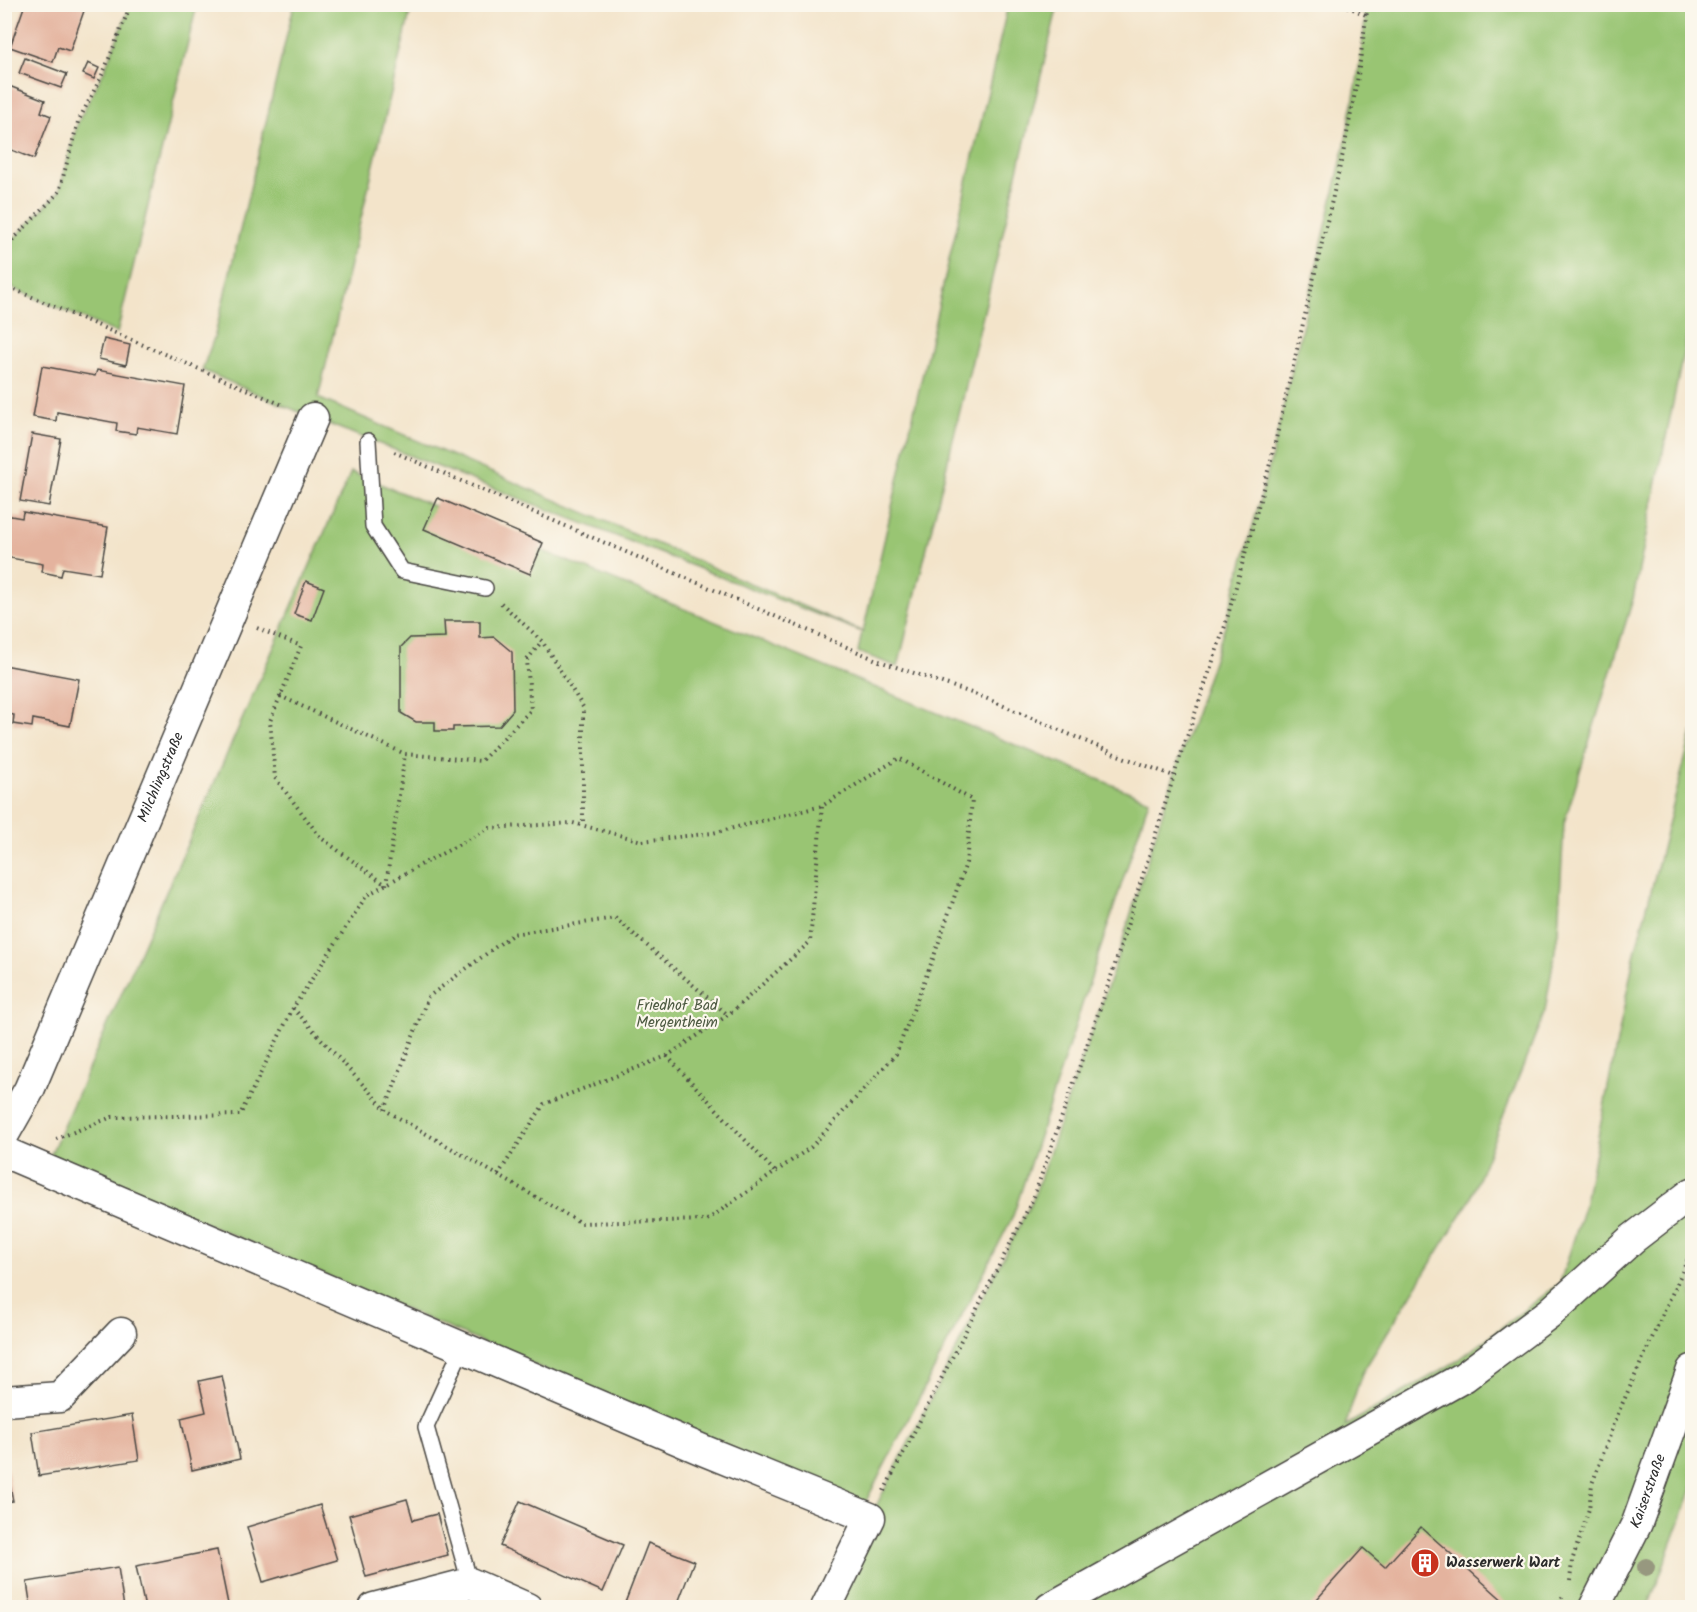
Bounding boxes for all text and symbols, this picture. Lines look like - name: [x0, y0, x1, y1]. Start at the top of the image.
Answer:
- street label: Milchlingstraße: [131, 728, 191, 826]
- park label: Friedhof Bad Mergentheim: [636, 994, 718, 1035]
- street label: Kaiserstraße: [1624, 1451, 1673, 1533]
- building icon: Wasserwerk Wart: [1409, 1547, 1441, 1579]
- place label: Wasserwerk Wart: [1446, 1551, 1561, 1575]

